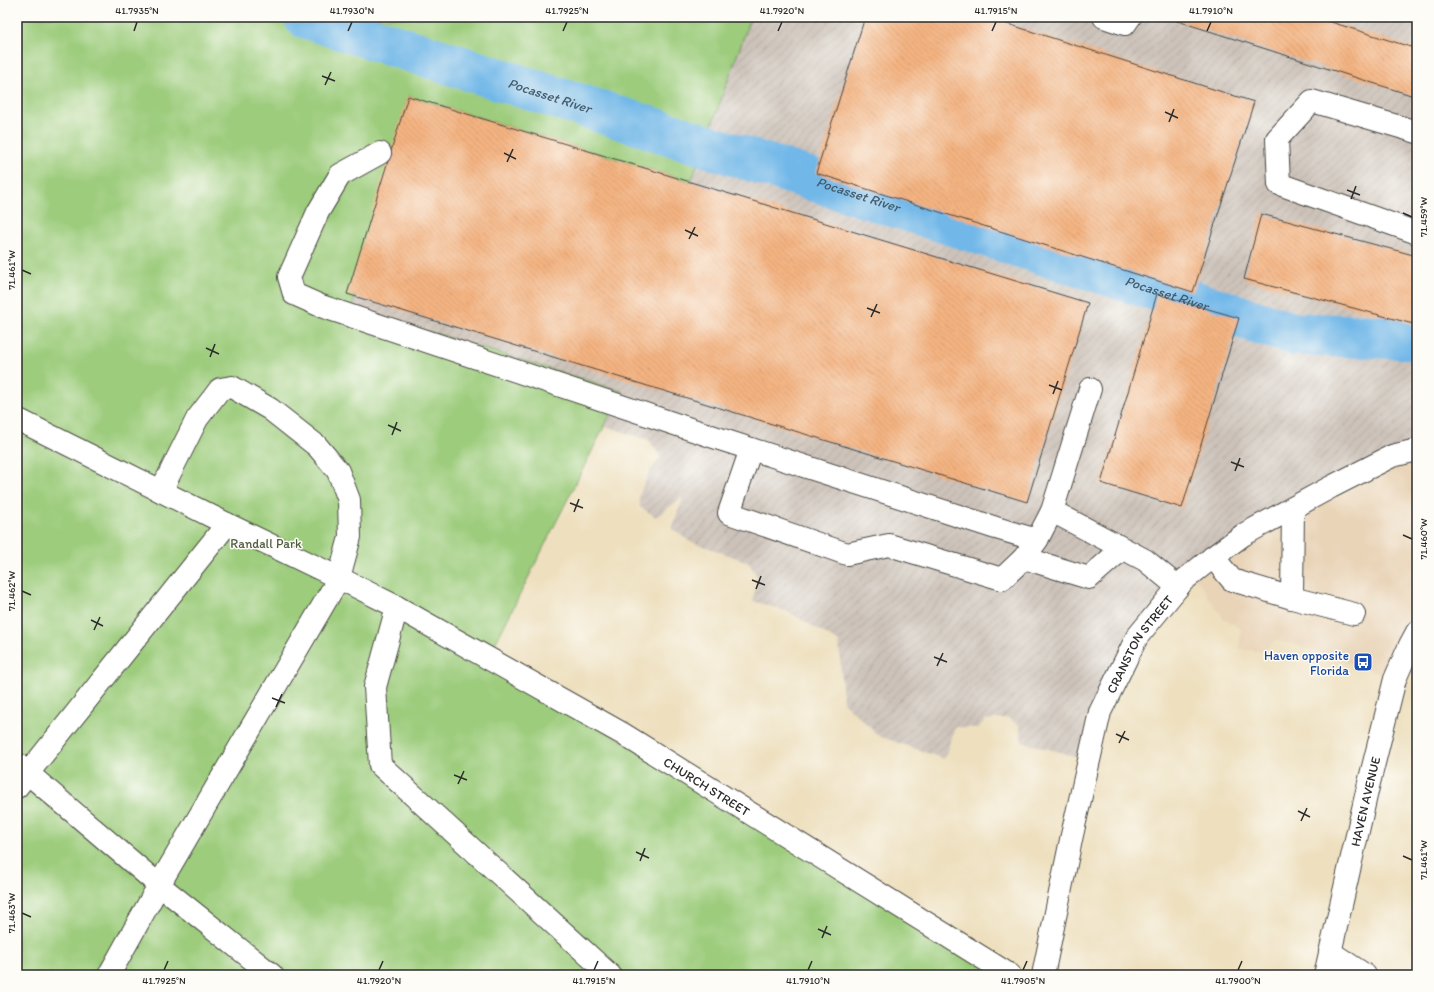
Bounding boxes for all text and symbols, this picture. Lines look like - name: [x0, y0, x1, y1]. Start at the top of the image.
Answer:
- text: 41.7935°N: [115, 4, 159, 17]
- text: 41.7930°N: [330, 4, 375, 17]
- text: 41.7925°N: [545, 4, 589, 17]
- text: 41.7920°N: [760, 4, 804, 17]
- text: 41.7915°N: [975, 4, 1018, 17]
- text: 41.7910°N: [1189, 4, 1233, 17]
- water label: Pocasset River: [506, 75, 595, 118]
- water label: Pocasset River: [814, 173, 903, 217]
- text: 71.459°W: [1417, 197, 1430, 237]
- text: 71.461°W: [5, 250, 18, 290]
- water label: Pocasset River: [1123, 272, 1212, 315]
- text: 71.460°W: [1417, 518, 1430, 560]
- park label: Randall Park: [230, 536, 302, 551]
- text: 71.462°W: [5, 570, 18, 611]
- street label: CRANSTON STREET: [1103, 592, 1177, 696]
- place label: Haven opposite Florida: [1264, 648, 1349, 678]
- bus stop icon: Haven opposite Florida: [1352, 651, 1374, 673]
- street label: CHURCH STREET: [661, 754, 753, 819]
- street label: HAVEN AVENUE: [1348, 755, 1383, 848]
- text: 71.461°W: [1417, 840, 1430, 880]
- text: 71.463°W: [5, 892, 18, 933]
- text: 41.7925°N: [142, 974, 186, 987]
- text: 41.7920°N: [357, 974, 401, 987]
- text: 41.7915°N: [573, 974, 616, 987]
- text: 41.7910°N: [786, 974, 830, 987]
- text: 41.7905°N: [1001, 974, 1045, 987]
- text: 41.7900°N: [1215, 974, 1261, 987]

